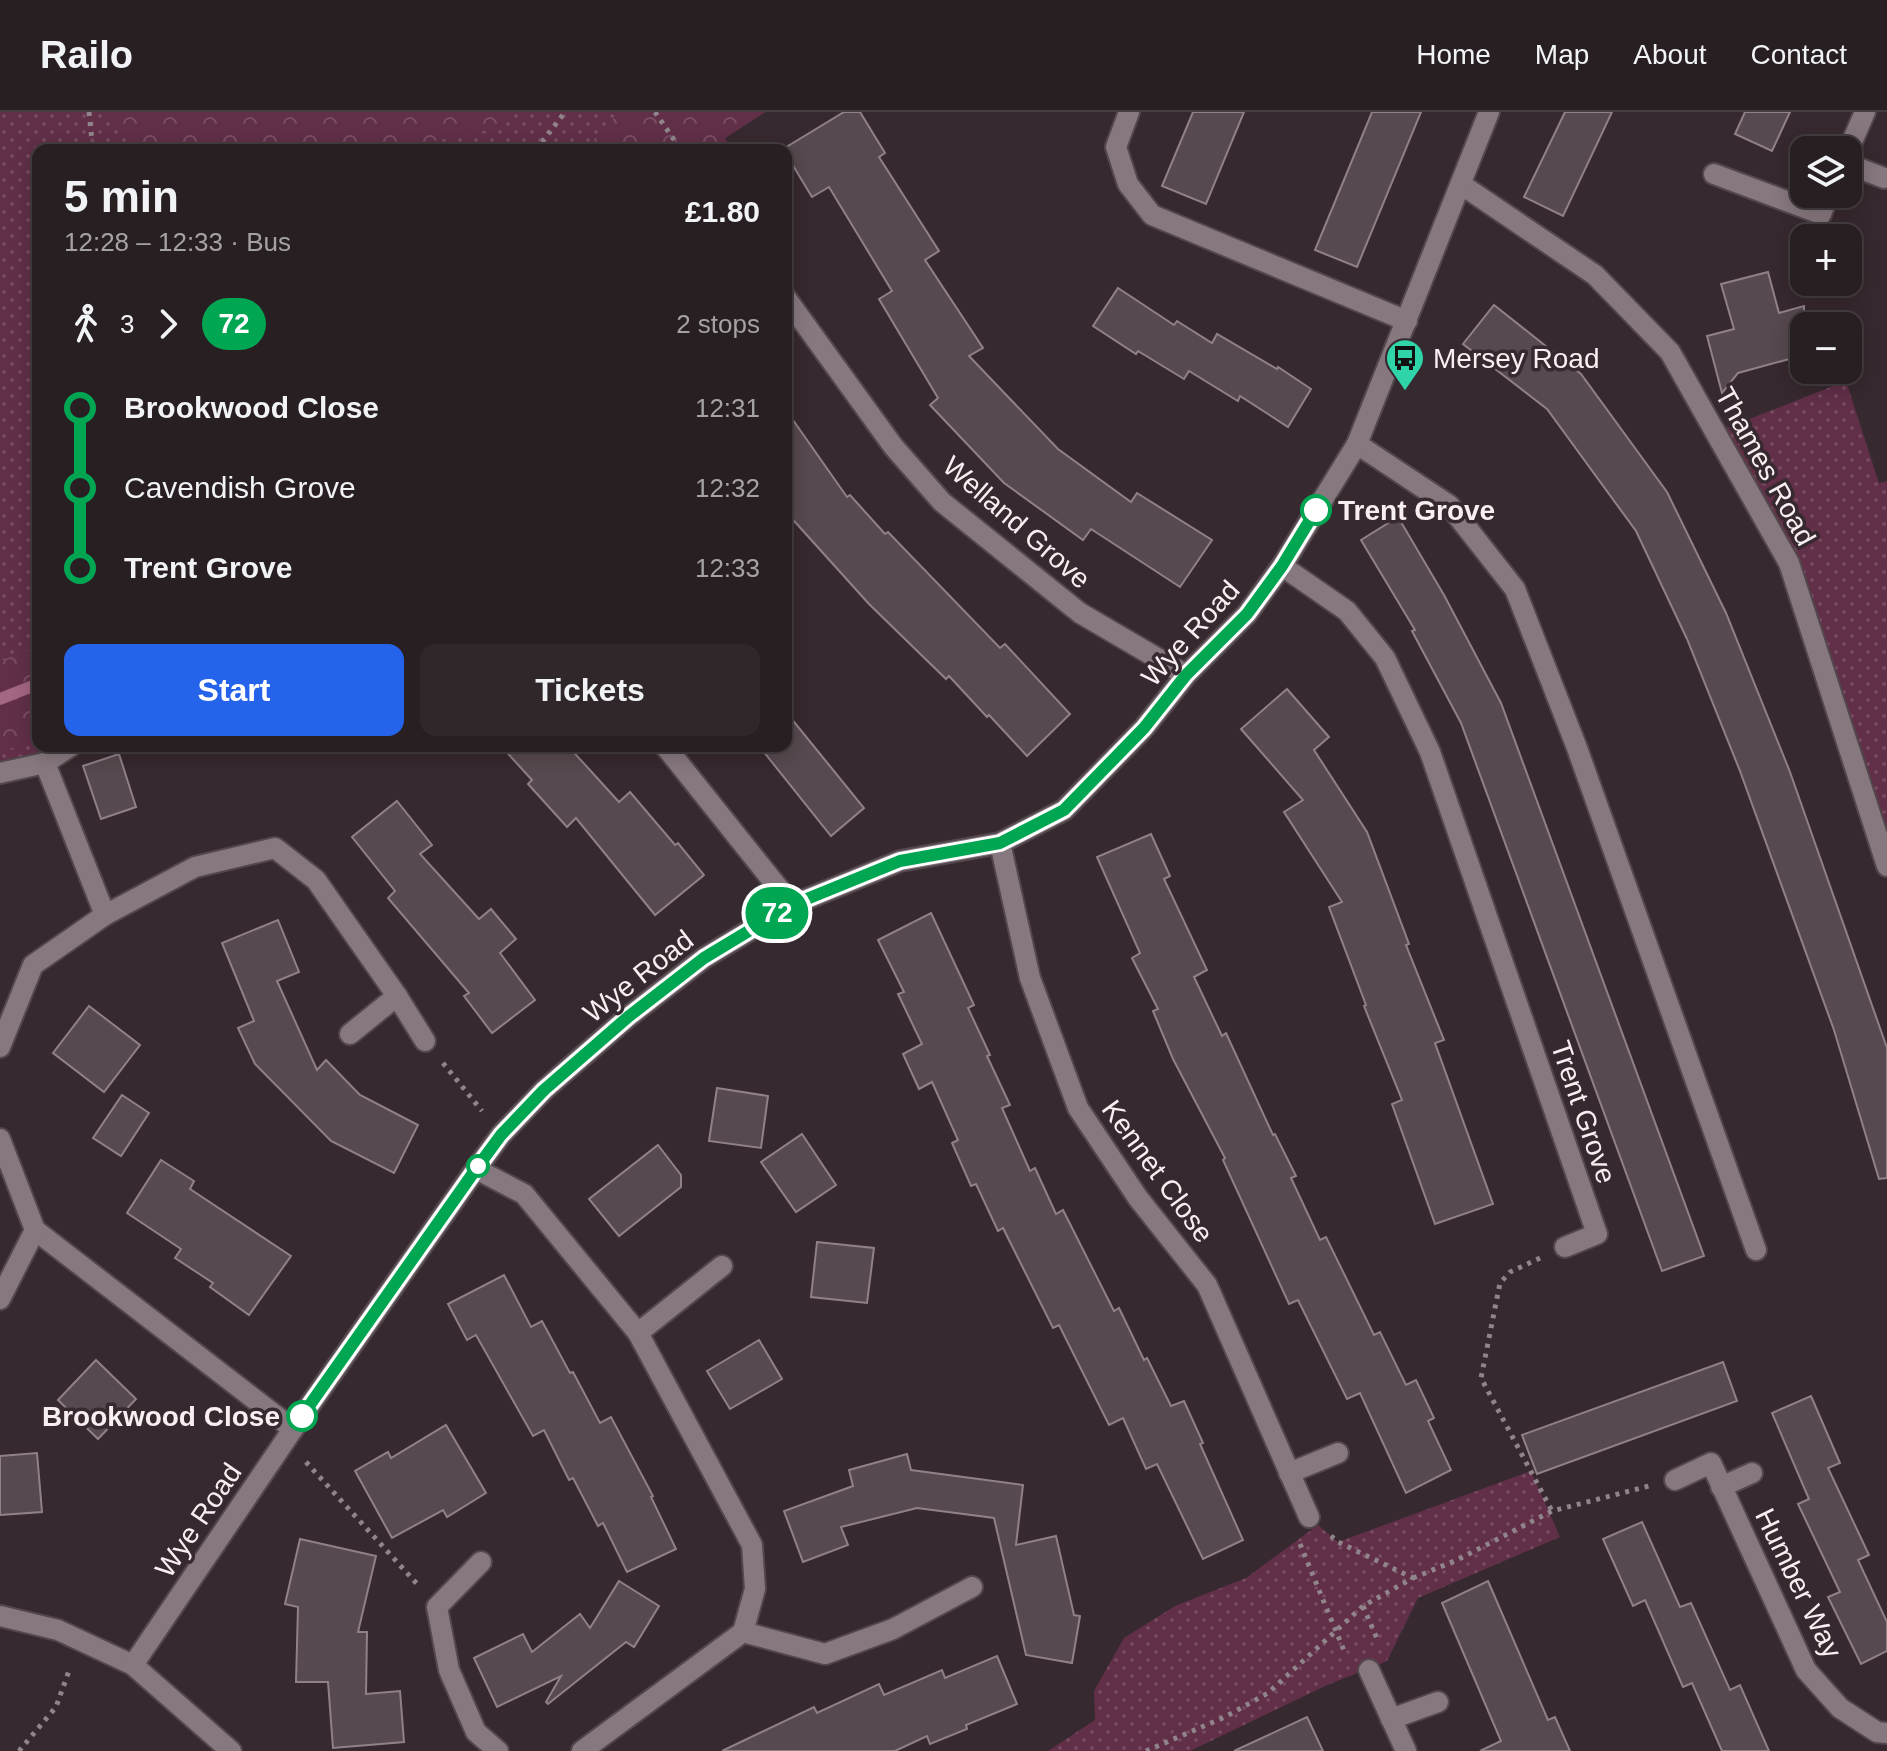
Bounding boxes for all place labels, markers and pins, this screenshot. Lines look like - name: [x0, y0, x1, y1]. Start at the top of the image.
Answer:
- bus stop icon: Mersey Road: [1384, 337, 1426, 392]
- place label: Mersey Road: [1433, 343, 1600, 374]
- marker: Trent Grove: [1301, 495, 1331, 525]
- place label: Trent Grove: [1338, 495, 1495, 526]
- unlabelled marker: [467, 1155, 489, 1177]
- place label: Brookwood Close: [42, 1401, 280, 1432]
- marker: Brookwood Close: [287, 1401, 317, 1431]

